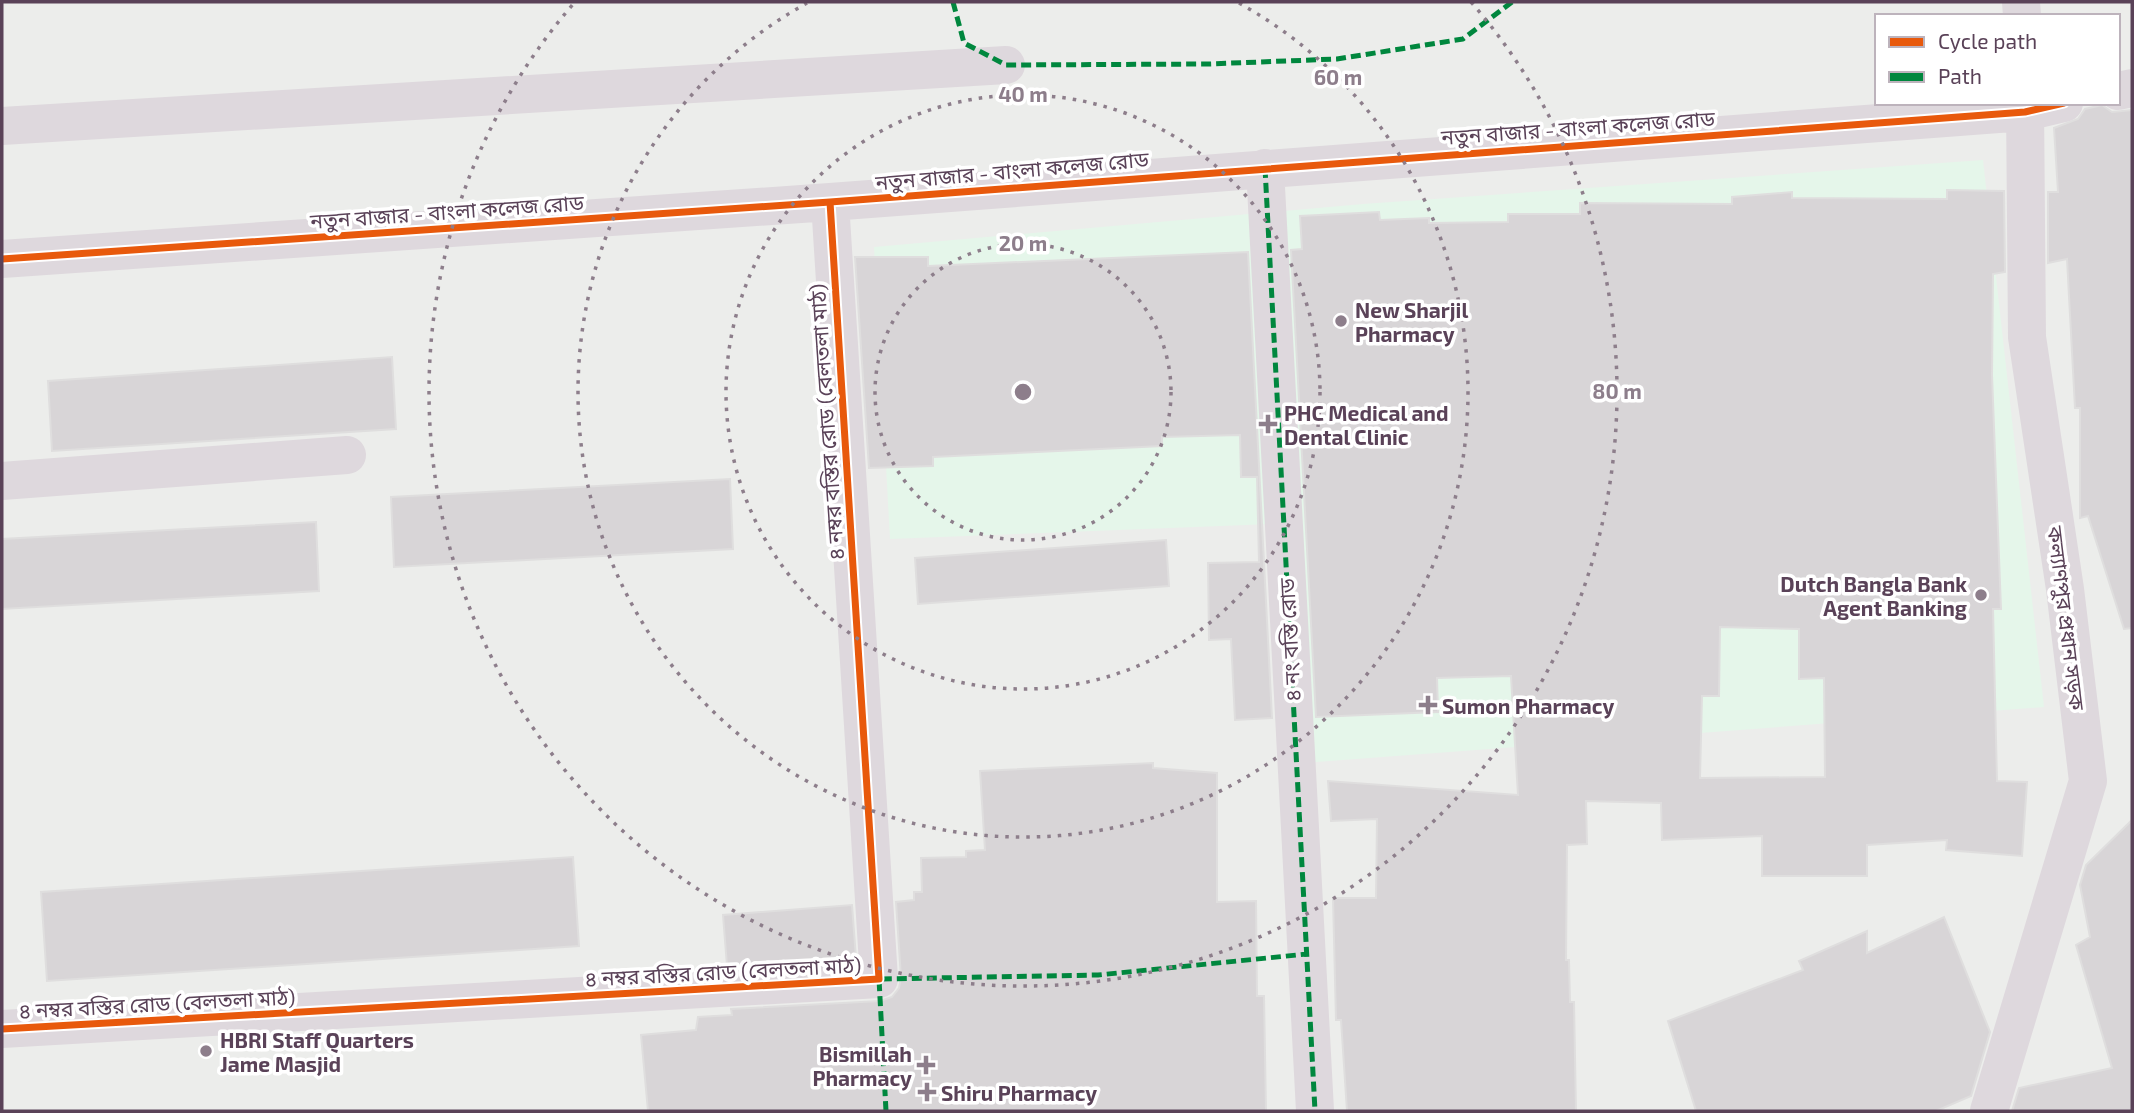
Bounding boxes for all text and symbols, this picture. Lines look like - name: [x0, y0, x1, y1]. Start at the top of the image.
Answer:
- legend: [1875, 14, 2120, 105]
- text: Cycle path: [1938, 28, 2037, 53]
- text: Path: [1938, 63, 1982, 88]
- text: 60 m: [1314, 64, 1362, 89]
- text: 40 m: [998, 81, 1048, 106]
- street label: নতুন বাজার - বাংলা কলেজ রোড: [1439, 105, 1717, 151]
- street label: নতুন বাজার - বাংলা কলেজ রোড: [873, 146, 1151, 196]
- street label: নতুন বাজার - বাংলা কলেজ রোড: [308, 189, 586, 235]
- text: 20 m: [999, 230, 1047, 255]
- street label: ৪ নম্বর বস্তির রোড (বেলতলা মাঠ): [804, 283, 848, 561]
- place label: New Sharjil Pharmacy: [1355, 297, 1468, 347]
- marker: New Sharjil Pharmacy: [1333, 313, 1349, 329]
- text: 80 m: [1592, 378, 1642, 403]
- centre of rings: [1011, 380, 1035, 404]
- place label: PHC Medical and Dental Clinic: [1284, 400, 1449, 449]
- marker: PHC Medical and Dental Clinic: [1258, 414, 1278, 434]
- street label: কল্যাণপুর প্রধান সড়ক: [2042, 524, 2091, 713]
- place label: Dutch Bangla Bank Agent Banking: [1780, 571, 1967, 620]
- street label: ৪ নং বস্তি রোড: [1273, 577, 1305, 702]
- marker: Dutch Bangla Bank Agent Banking: [1973, 587, 1989, 603]
- place label: Sumon Pharmacy: [1442, 693, 1615, 719]
- marker: Sumon Pharmacy: [1420, 697, 1436, 713]
- street label: ৪ নম্বর বস্তির রোড (বেলতলা মাঠ): [584, 951, 862, 991]
- street label: ৪ নম্বর বস্তির রোড (বেলতলা মাঠ): [18, 983, 296, 1023]
- place label: HBRI Staff Quarters Jame Masjid: [220, 1027, 414, 1076]
- place label: Bismillah Pharmacy: [812, 1041, 912, 1091]
- marker: HBRI Staff Quarters Jame Masjid: [198, 1043, 214, 1059]
- marker: Bismillah Pharmacy: [918, 1057, 934, 1073]
- place label: Shiru Pharmacy: [941, 1080, 1097, 1106]
- marker: Shiru Pharmacy: [919, 1084, 935, 1100]

